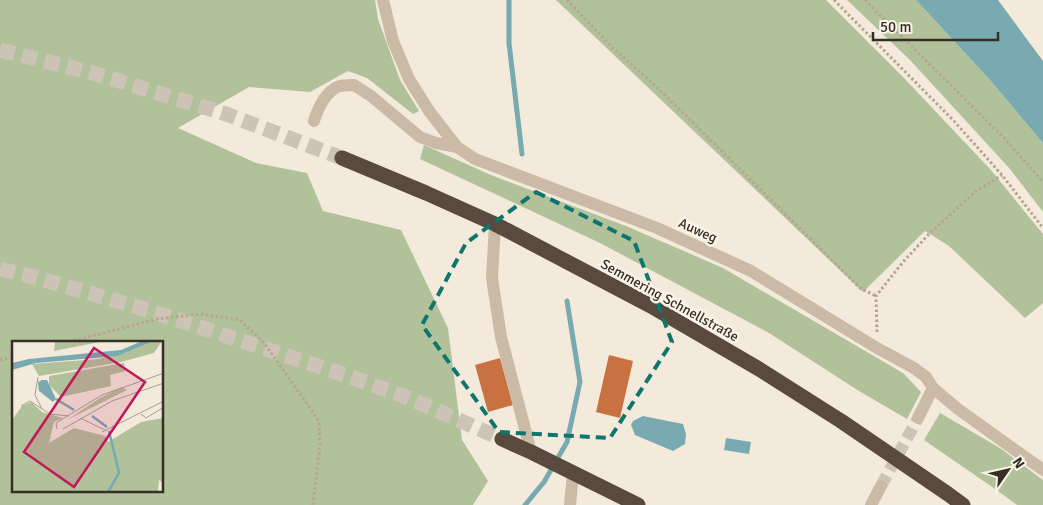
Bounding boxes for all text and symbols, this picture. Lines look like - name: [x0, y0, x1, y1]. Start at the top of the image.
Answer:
- scale bar: [873, 10, 998, 42]
- text: 50 m: [880, 18, 911, 36]
- street label: Auweg: [676, 214, 720, 246]
- street label: Semmering Schnellstraße: [598, 255, 742, 345]
- inset map: [12, 341, 164, 492]
- north arrow: [983, 445, 1033, 495]
- text: N: [1009, 454, 1028, 472]

